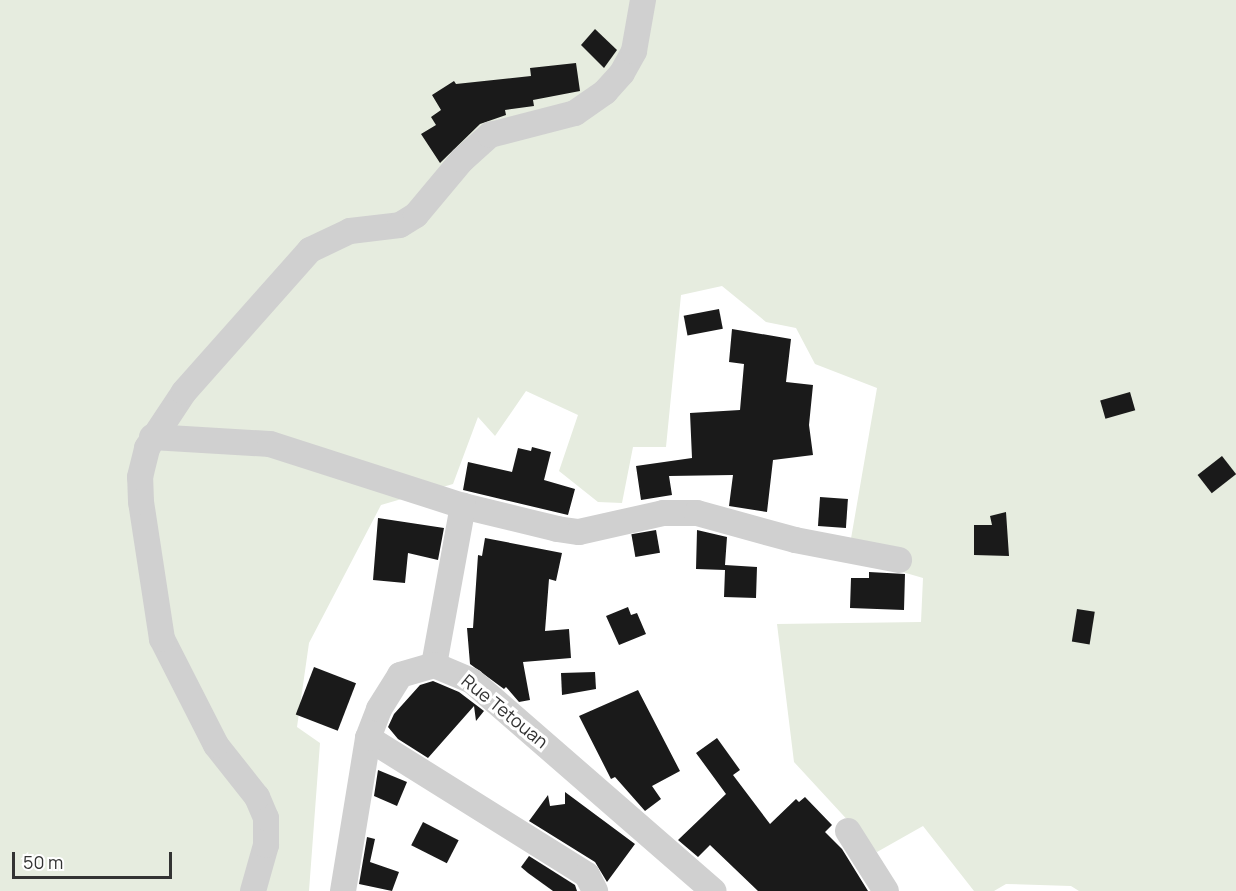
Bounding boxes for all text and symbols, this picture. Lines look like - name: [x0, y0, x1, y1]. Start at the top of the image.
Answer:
- street label: Rue Tetouan: [457, 670, 553, 752]
- scale bar: [15, 840, 176, 878]
- text: 50 m: [23, 850, 63, 874]

